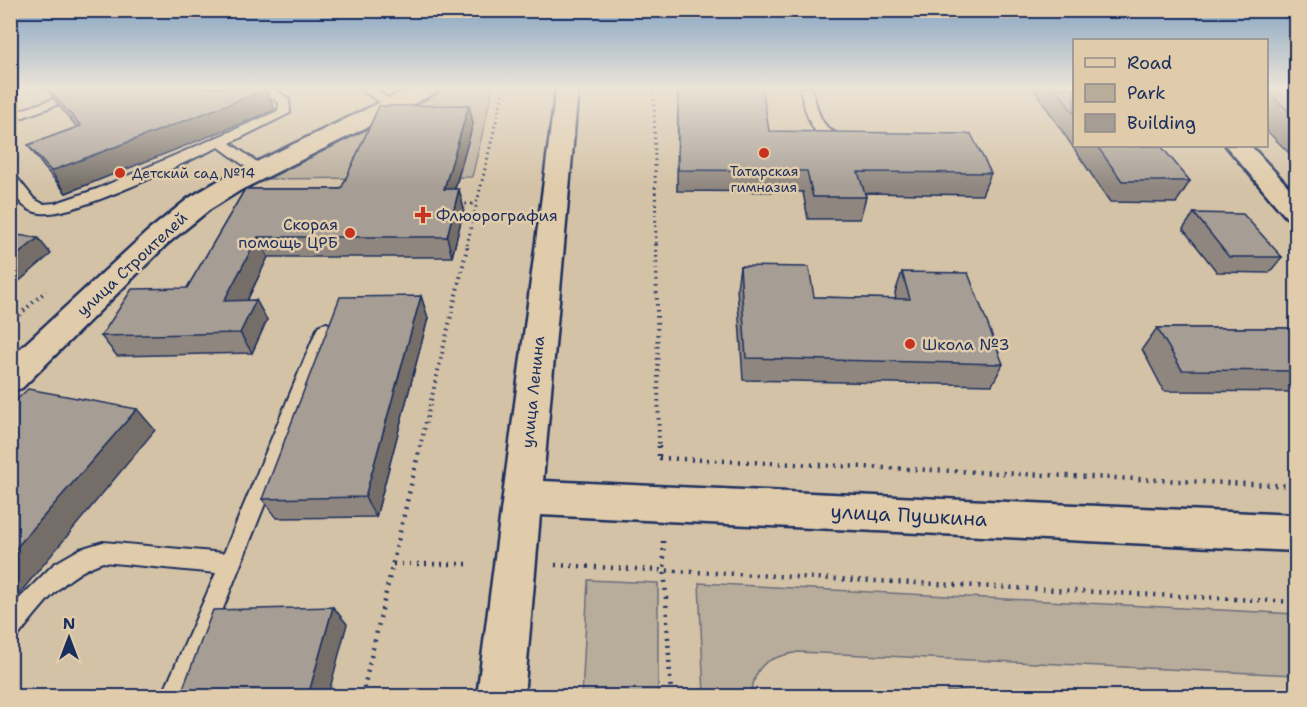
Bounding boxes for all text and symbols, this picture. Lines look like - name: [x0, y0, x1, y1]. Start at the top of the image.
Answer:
- legend: [1073, 39, 1268, 147]
- text: Road: [1127, 51, 1172, 75]
- text: Park: [1127, 81, 1166, 105]
- text: Building: [1127, 111, 1196, 135]
- marker: Татарская гимназия: [757, 146, 771, 160]
- place label: Татарская гимназия: [730, 162, 798, 196]
- place label: Детский сад №14: [132, 164, 255, 182]
- marker: Детский сад №14: [113, 166, 127, 180]
- place label: Флюорография: [436, 205, 558, 226]
- marker: Флюорография: [414, 206, 432, 224]
- street label: улица Строителей: [72, 207, 192, 321]
- place label: Скорая помощь ЦРБ: [238, 214, 338, 253]
- marker: Скорая помощь ЦРБ: [343, 226, 357, 240]
- place label: Школа №3: [922, 334, 1010, 355]
- street label: улица Ленина: [517, 335, 549, 449]
- marker: Школа №3: [903, 337, 917, 351]
- street label: улица Пушкина: [830, 498, 989, 532]
- north arrow: [39, 608, 99, 668]
- text: N: [63, 613, 75, 634]

